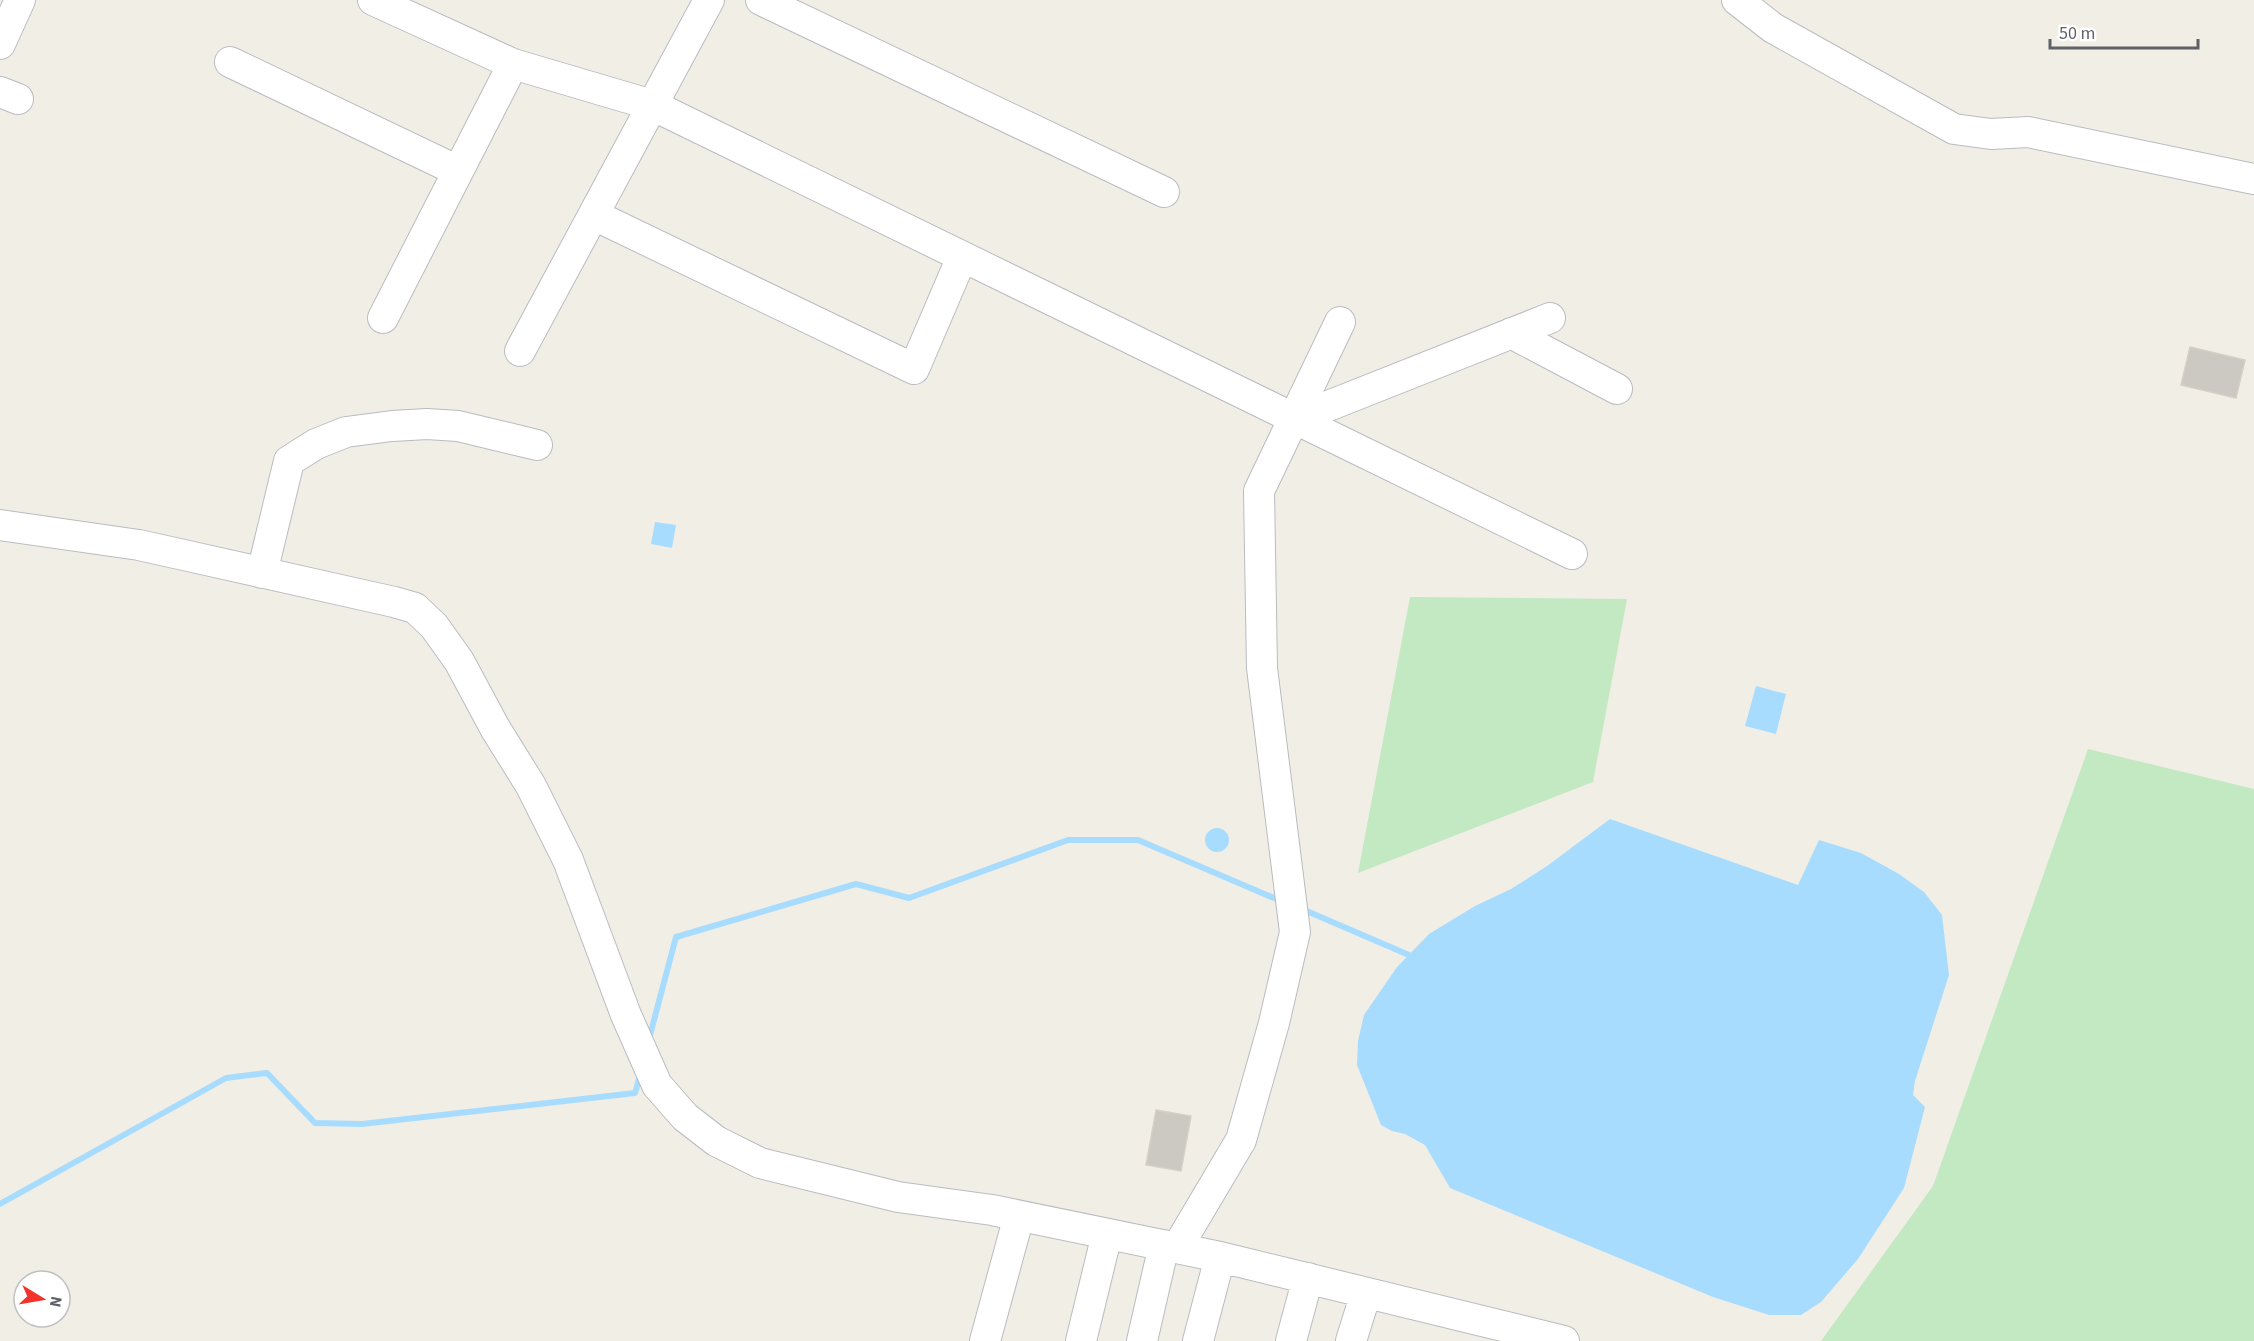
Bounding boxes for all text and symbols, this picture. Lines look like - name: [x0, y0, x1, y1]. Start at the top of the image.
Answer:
- scale bar: [2050, 12, 2198, 50]
- text: 50 m: [2059, 21, 2095, 46]
- north arrow: [12, 1269, 72, 1329]
- text: N: [44, 1294, 68, 1309]

